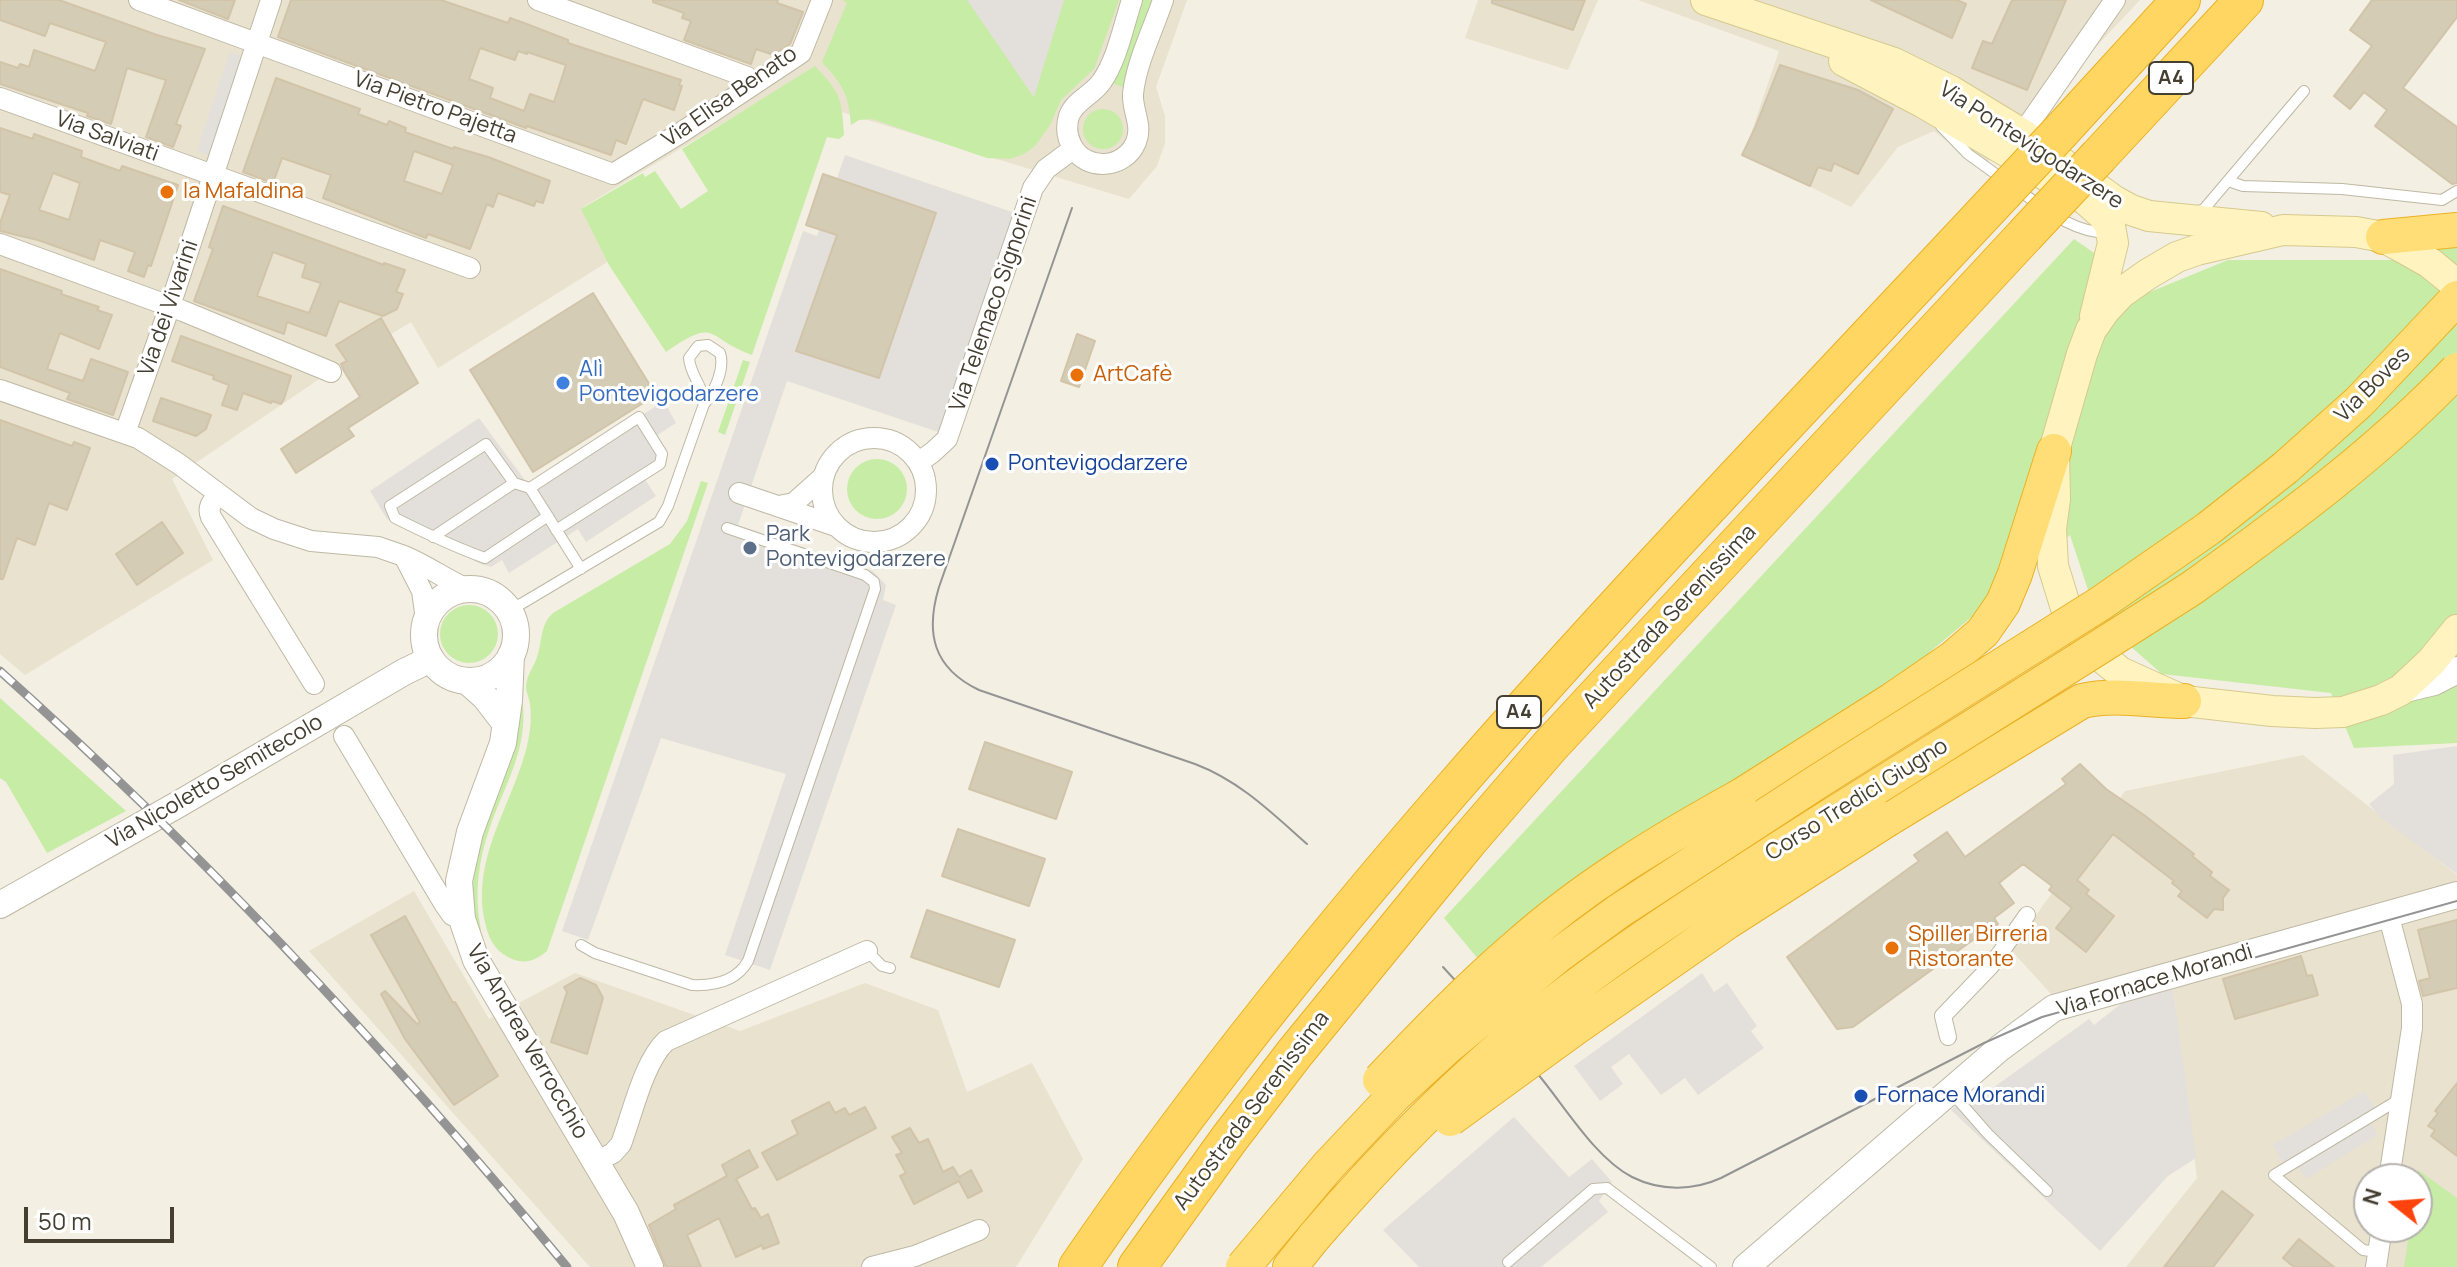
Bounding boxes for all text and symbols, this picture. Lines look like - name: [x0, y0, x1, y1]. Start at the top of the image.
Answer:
- street label: Via Elisa Benato: [658, 41, 802, 153]
- road number: A4: [2149, 62, 2193, 94]
- street label: Via Pietro Pajetta: [350, 66, 520, 150]
- street label: Via Pontevigodarzere: [1934, 77, 2128, 215]
- street label: Via Salviati: [52, 106, 162, 168]
- place label: la Mafaldina: [183, 179, 304, 205]
- marker: la Mafaldina: [158, 183, 176, 201]
- street label: Via Telemaco Signorini: [945, 193, 1043, 415]
- street label: Via dei Vivarini: [133, 237, 205, 379]
- street label: Via Boves: [2330, 342, 2416, 428]
- place label: Alì Pontevigodarzere: [579, 357, 759, 408]
- place label: ArtCafè: [1093, 362, 1172, 388]
- marker: ArtCafè: [1068, 366, 1086, 384]
- marker: Alì Pontevigodarzere: [554, 374, 572, 392]
- place label: Pontevigodarzere: [1008, 451, 1188, 477]
- marker: Pontevigodarzere: [983, 455, 1001, 473]
- street label: Autostrada Serenissima: [1578, 520, 1762, 714]
- place label: Park Pontevigodarzere: [766, 522, 946, 574]
- marker: Park Pontevigodarzere: [741, 539, 759, 557]
- road number: A4: [1497, 696, 1541, 728]
- street label: Via Nicoletto Semitecolo: [102, 709, 328, 855]
- street label: Corso Tredici Giugno: [1761, 733, 1953, 867]
- place label: Spiller Birreria Ristorante: [1908, 922, 2048, 974]
- marker: Spiller Birreria Ristorante: [1883, 939, 1901, 957]
- street label: Via Fornace Morandi: [2054, 939, 2256, 1023]
- street label: Via Andrea Verrocchio: [461, 940, 593, 1144]
- street label: Autostrada Serenissima: [1169, 1006, 1335, 1216]
- place label: Fornace Morandi: [1877, 1083, 2045, 1109]
- marker: Fornace Morandi: [1852, 1087, 1870, 1105]
- north arrow: [2353, 1163, 2433, 1243]
- text: N: [2355, 1185, 2389, 1209]
- scale bar: [28, 1191, 178, 1241]
- text: 50 m: [38, 1204, 92, 1237]

